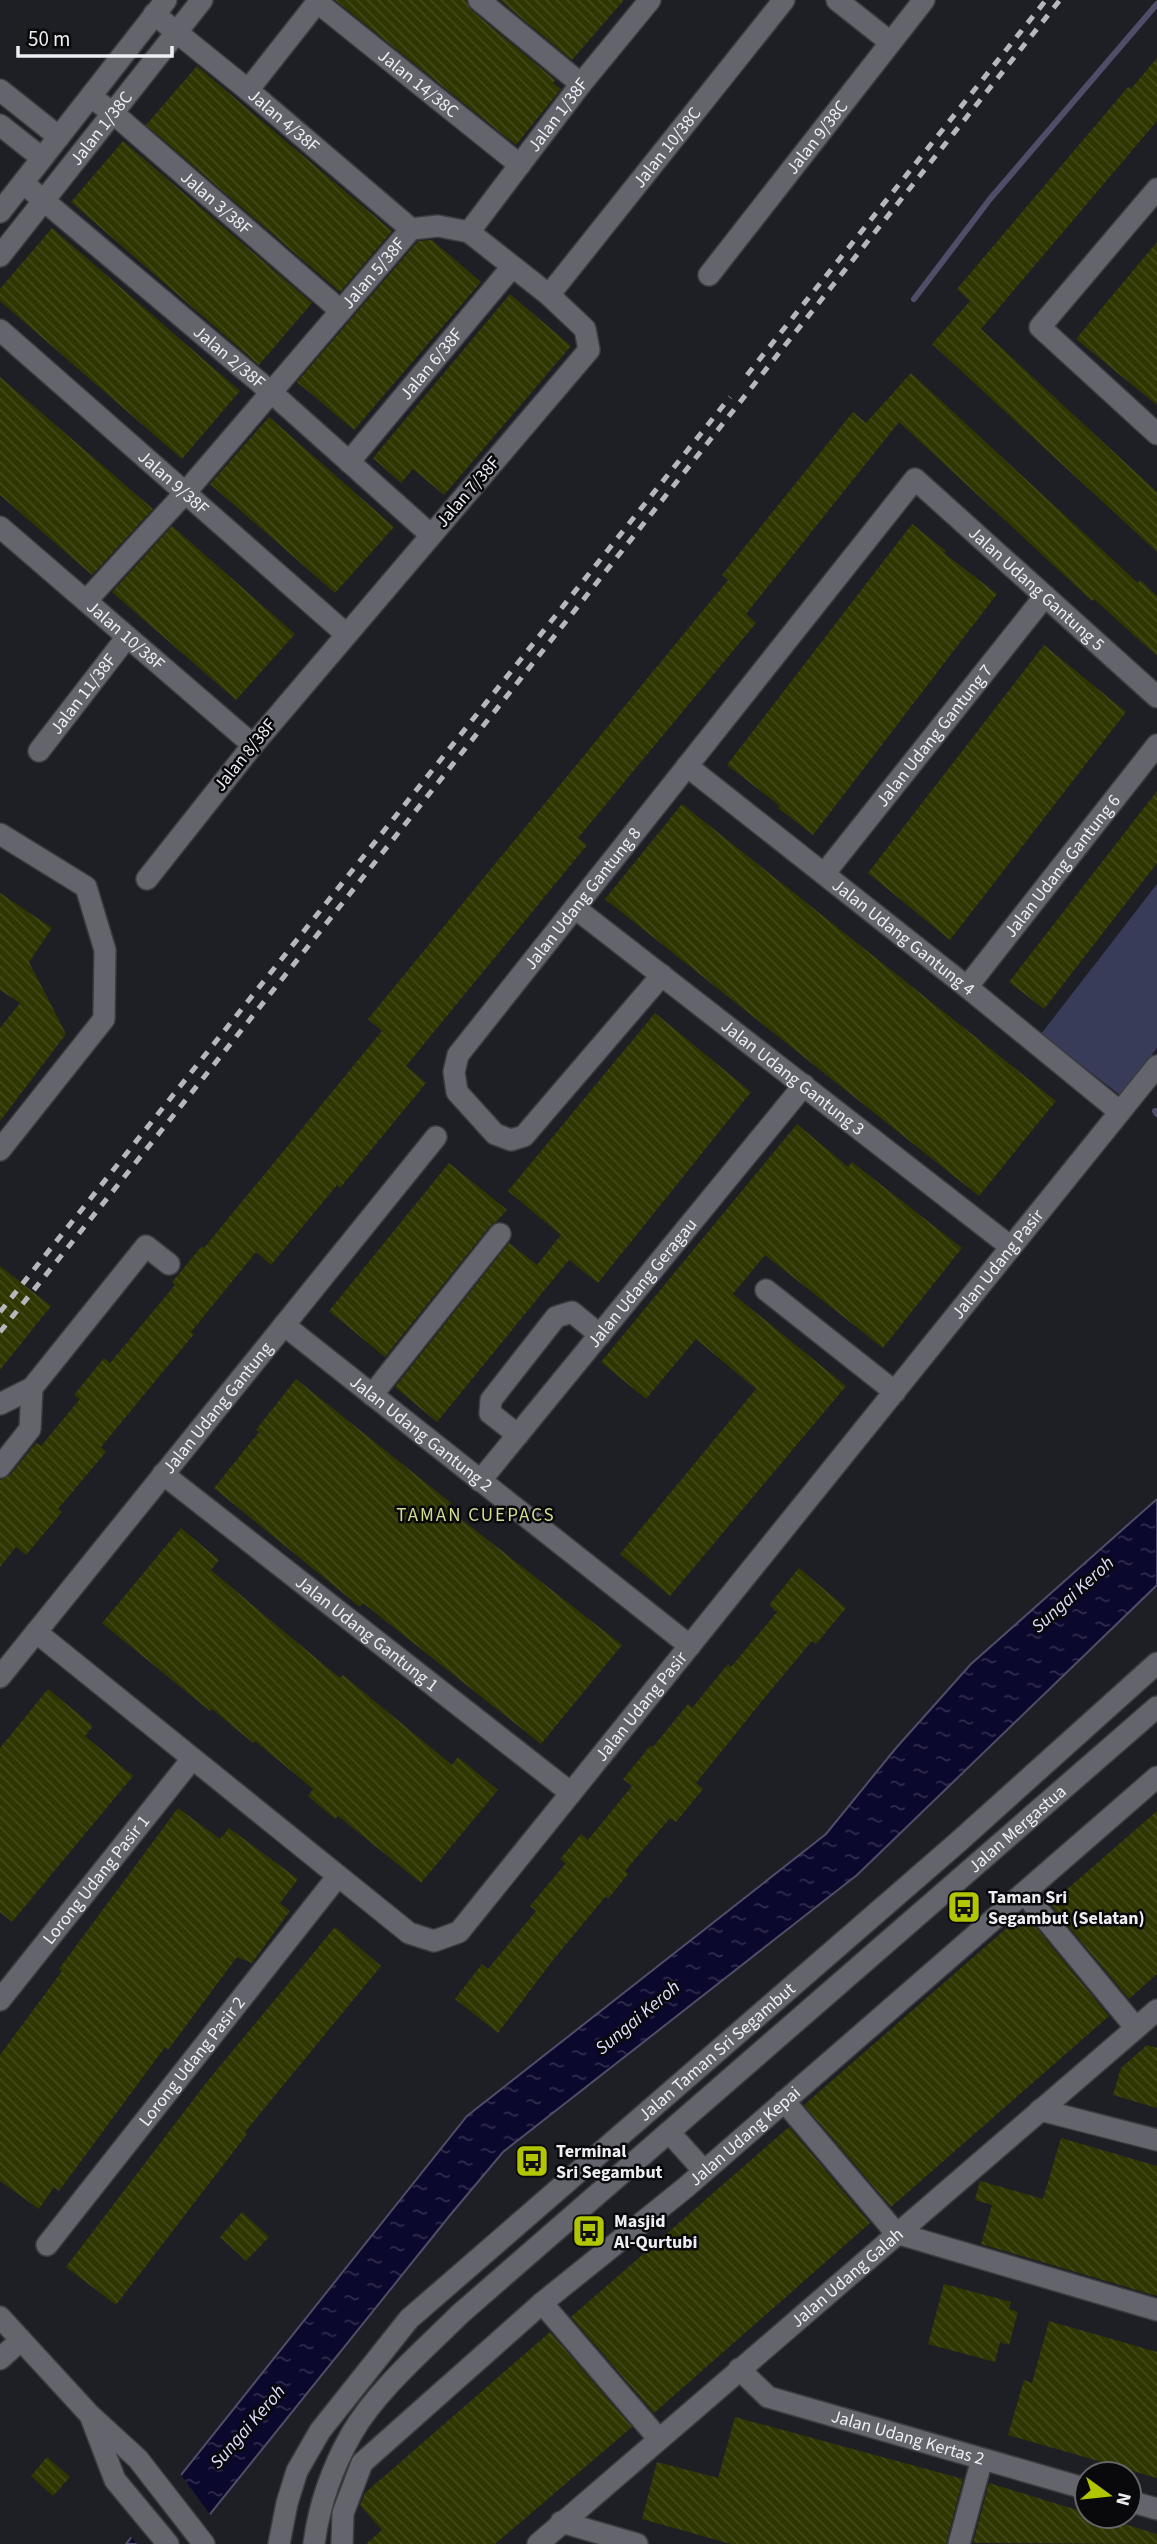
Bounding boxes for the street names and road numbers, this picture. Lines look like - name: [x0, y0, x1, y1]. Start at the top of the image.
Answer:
- street label: Jalan 14/38C: [373, 43, 464, 124]
- street label: Jalan 1/38F: [522, 72, 594, 157]
- street label: Jalan 4/38F: [243, 83, 325, 158]
- street label: Jalan 1/38C: [64, 86, 138, 170]
- street label: Jalan 9/38C: [780, 95, 854, 180]
- street label: Jalan 10/38C: [627, 101, 707, 193]
- street label: Jalan 3/38F: [175, 165, 257, 241]
- street label: Jalan 5/38F: [336, 232, 411, 314]
- street label: Jalan 2/38F: [188, 319, 271, 395]
- street label: Jalan 6/38F: [394, 322, 469, 405]
- street label: Jalan 9/38F: [133, 444, 215, 521]
- street label: Jalan 7/38F: [430, 451, 506, 533]
- street label: Jalan Udang Gantung 5: [963, 521, 1110, 657]
- street label: Jalan 10/38F: [81, 595, 170, 676]
- street label: Jalan 11/38F: [44, 648, 122, 740]
- street label: Jalan Udang Gantung 7: [870, 659, 999, 812]
- street label: Jalan 8/38F: [208, 713, 282, 797]
- street label: Jalan Udang Gantung 6: [998, 789, 1126, 943]
- street label: Jalan Udang Gantung 8: [518, 822, 647, 975]
- street label: Jalan Udang Gantung 4: [827, 873, 980, 1001]
- street label: Jalan Udang Gantung 3: [716, 1014, 870, 1141]
- street label: Jalan Udang Pasir: [945, 1203, 1050, 1324]
- street label: Jalan Udang Geragau: [582, 1213, 703, 1353]
- street label: Jalan Udang Gantung: [156, 1337, 278, 1479]
- street label: Jalan Udang Gantung 2: [345, 1369, 498, 1498]
- street label: Jalan Udang Gantung 1: [290, 1570, 444, 1697]
- street label: Jalan Udang Pasir: [589, 1645, 693, 1767]
- street label: Jalan Mergastua: [963, 1779, 1072, 1879]
- street label: Lorong Udang Pasir 1: [37, 1809, 155, 1950]
- street label: Jalan Taman Sri Segambut: [633, 1977, 801, 2127]
- street label: Lorong Udang Pasir 2: [133, 1991, 251, 2132]
- street label: Jalan Udang Kepai: [683, 2080, 806, 2192]
- street label: Jalan Udang Galah: [785, 2222, 909, 2333]
- street label: Jalan Udang Kertas 2: [828, 2403, 988, 2471]

